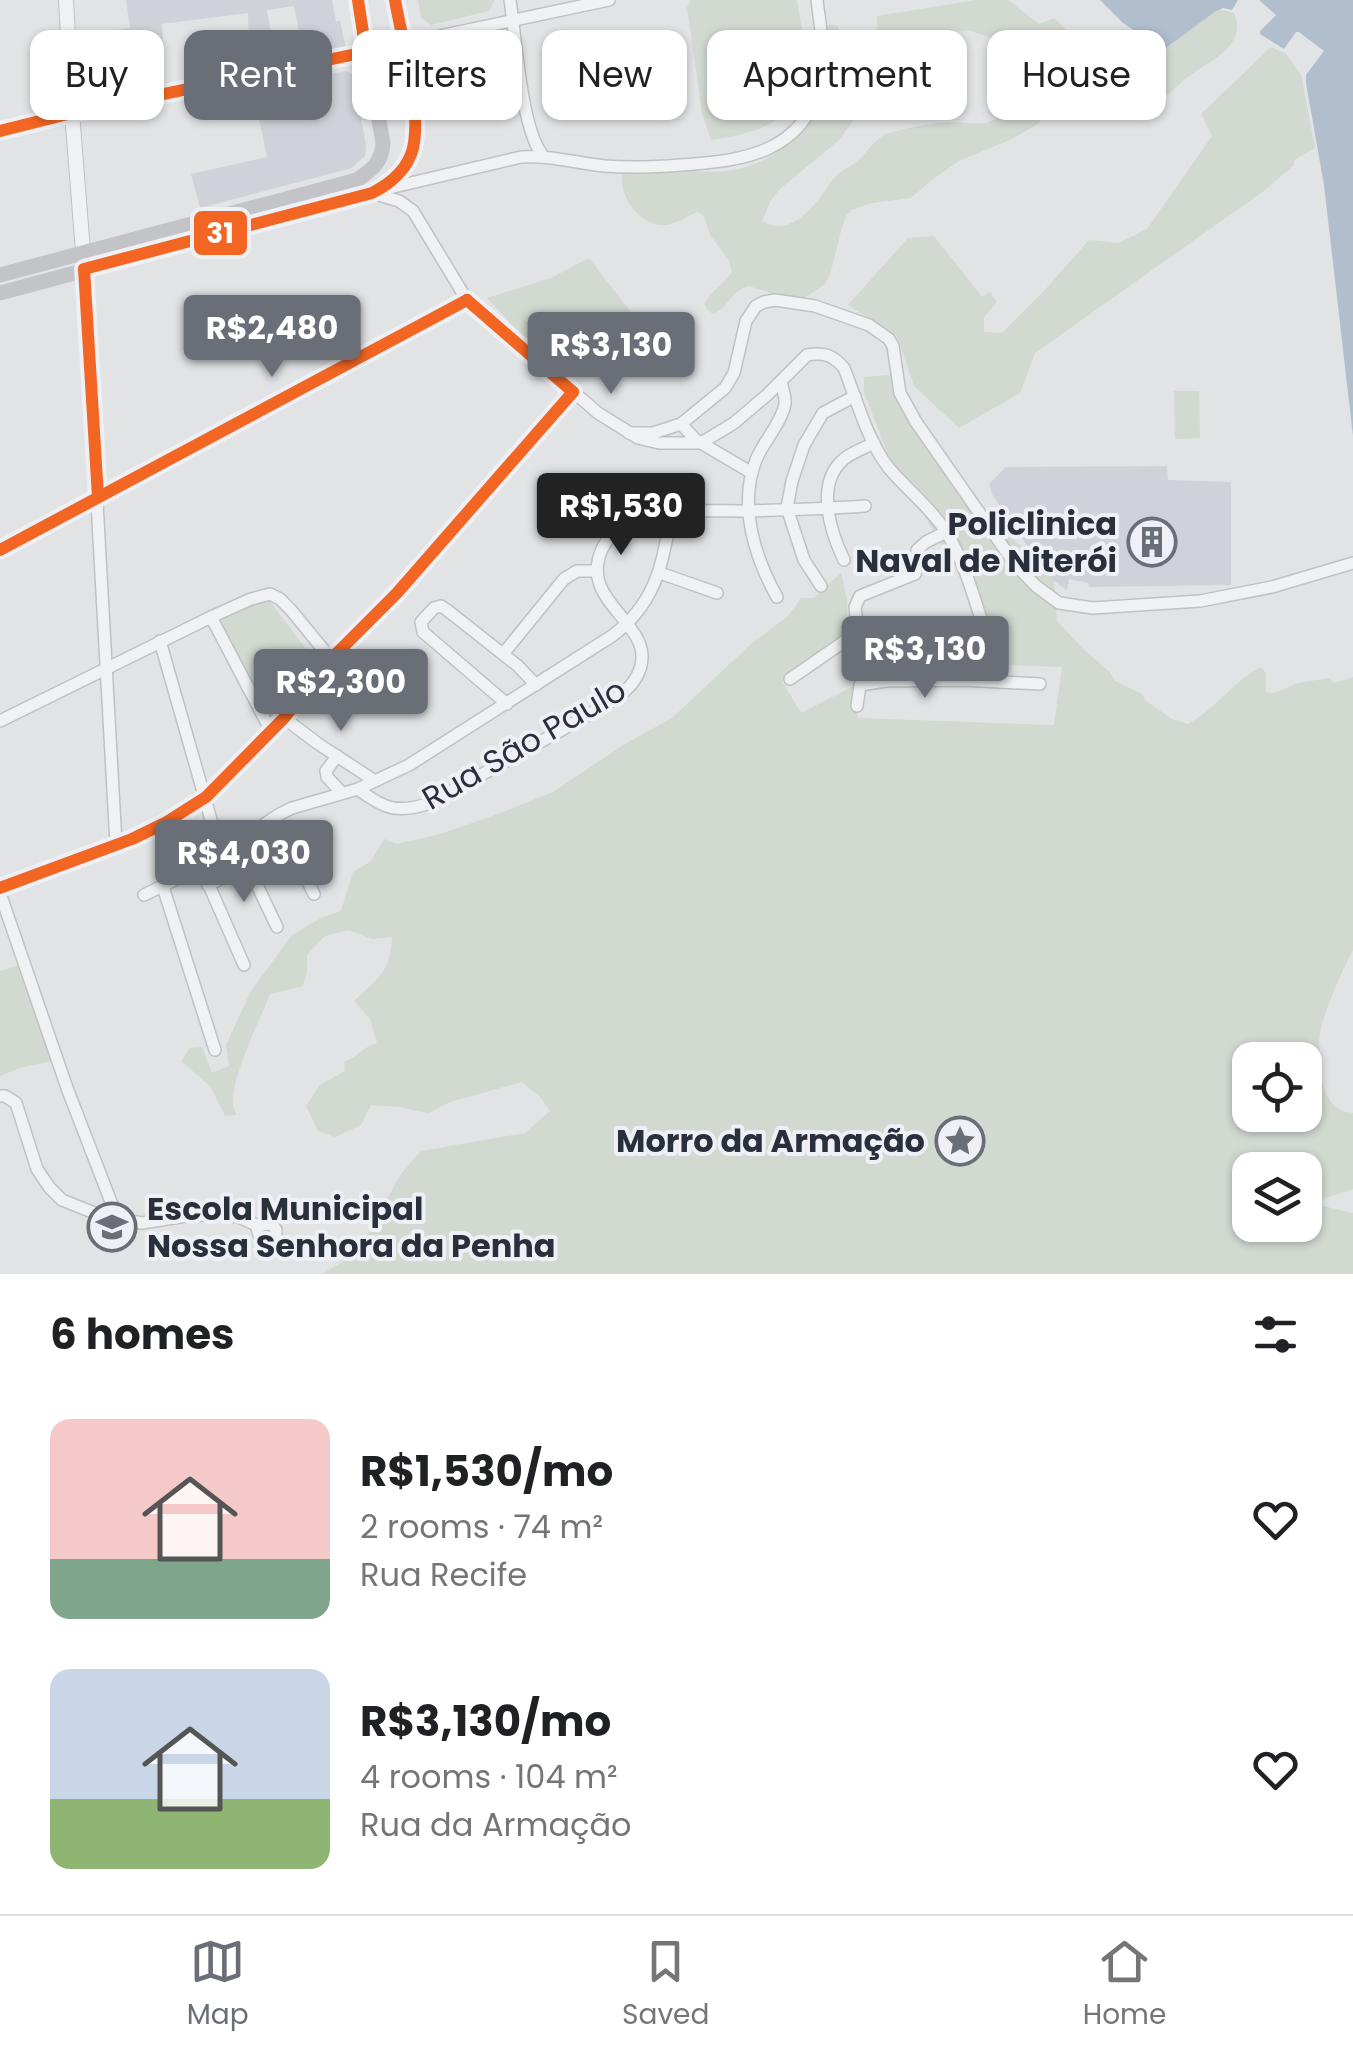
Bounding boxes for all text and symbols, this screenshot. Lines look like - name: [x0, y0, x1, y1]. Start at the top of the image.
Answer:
- chip: Buy: [30, 30, 164, 120]
- chip: Rent: [184, 30, 332, 120]
- chip: Filters: [352, 30, 522, 120]
- chip: New: [542, 30, 687, 120]
- chip: Apartment: [707, 30, 967, 120]
- chip: House: [987, 30, 1166, 120]
- line badge: 31: [192, 209, 249, 257]
- text: 31: [206, 214, 234, 253]
- pin: R$2,480: [180, 295, 364, 380]
- text: R$2,480: [206, 305, 338, 350]
- pin: R$3,130: [519, 312, 703, 397]
- text: R$3,130: [550, 322, 672, 367]
- pin: R$1,530: [529, 473, 713, 558]
- text: R$1,530: [559, 483, 683, 528]
- place label: Policlinica Naval de Niterói: [855, 501, 1117, 583]
- building icon: Policlinica Naval de Niterói: [1126, 516, 1178, 568]
- pin: R$3,130: [833, 616, 1017, 701]
- text: R$3,130: [864, 626, 986, 671]
- pin: R$2,300: [249, 649, 433, 734]
- text: R$2,300: [276, 659, 406, 704]
- street label: Rua São Paulo: [414, 667, 634, 820]
- pin: R$4,030: [152, 820, 336, 905]
- text: R$4,030: [177, 830, 311, 875]
- map controls: [1232, 1042, 1322, 1242]
- button: locate: [1232, 1042, 1322, 1132]
- place icon: Morro da Armação: [934, 1115, 986, 1167]
- place label: Morro da Armação: [616, 1118, 925, 1163]
- button: layers: [1232, 1152, 1322, 1242]
- place label: Escola Municipal Nossa Senhora da Penha: [147, 1186, 556, 1268]
- school or university icon: Escola Municipal Nossa Senhora da Penha: [86, 1201, 138, 1253]
- text: 6 homes: [50, 1305, 235, 1364]
- icon: filters: [1248, 1307, 1303, 1362]
- text: R$1,530/mo: [360, 1442, 613, 1501]
- icon: home: [130, 1459, 250, 1579]
- icon: heart: [1248, 1492, 1303, 1547]
- text: 2 rooms · 74 m²: [360, 1504, 603, 1549]
- text: Rua Recife: [360, 1552, 527, 1597]
- text: R$3,130/mo: [360, 1692, 611, 1751]
- icon: home: [130, 1709, 250, 1829]
- icon: heart: [1248, 1742, 1303, 1797]
- text: 4 rooms · 104 m²: [360, 1754, 618, 1799]
- text: Rua da Armação: [360, 1802, 632, 1847]
- tab: Map: [187, 1934, 249, 2036]
- tab: Saved: [622, 1934, 709, 2036]
- tab: Home: [1083, 1934, 1166, 2036]

